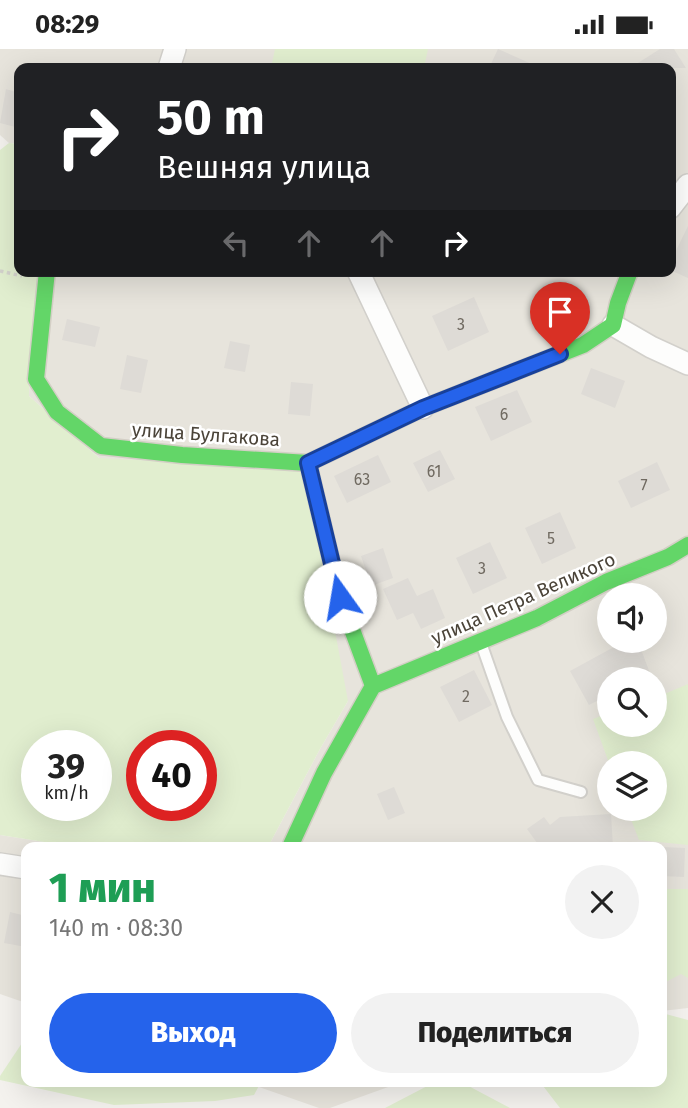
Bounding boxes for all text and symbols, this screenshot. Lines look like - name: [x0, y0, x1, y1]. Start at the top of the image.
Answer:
- text: 08:29: [35, 9, 99, 40]
- text: 50 m: [157, 88, 265, 147]
- icon: right: [42, 91, 133, 182]
- text: Вешняя улица: [157, 148, 371, 186]
- icon: left: [217, 224, 255, 262]
- icon: ahead: [290, 224, 328, 262]
- icon: ahead: [363, 224, 401, 262]
- icon: right: [436, 224, 474, 262]
- pin: [530, 282, 590, 354]
- icon: arrive: [541, 293, 579, 331]
- house number: 3: [457, 315, 465, 334]
- house number: 6: [500, 405, 508, 424]
- street label: улица Булгакова: [131, 418, 281, 451]
- house number: 61: [427, 462, 441, 481]
- house number: 63: [354, 470, 370, 489]
- house number: 7: [640, 476, 648, 495]
- house number: 5: [547, 529, 555, 548]
- street label: улица Петра Великого: [427, 547, 619, 650]
- house number: 3: [478, 559, 486, 578]
- position arrow: [303, 560, 377, 634]
- map controls: [597, 583, 667, 821]
- button: sound: [597, 583, 667, 653]
- button: search: [597, 667, 667, 737]
- house number: 2: [462, 687, 470, 706]
- speed limit sign: 40: [126, 730, 217, 821]
- text: 39: [48, 745, 85, 787]
- button: layers: [597, 751, 667, 821]
- text: km/h: [44, 782, 89, 804]
- text: 1 мин: [49, 863, 156, 913]
- button: close: [565, 865, 639, 939]
- text: 140 m · 08:30: [49, 914, 183, 942]
- button: Выход: [49, 993, 337, 1073]
- button: Поделиться: [351, 993, 639, 1073]

